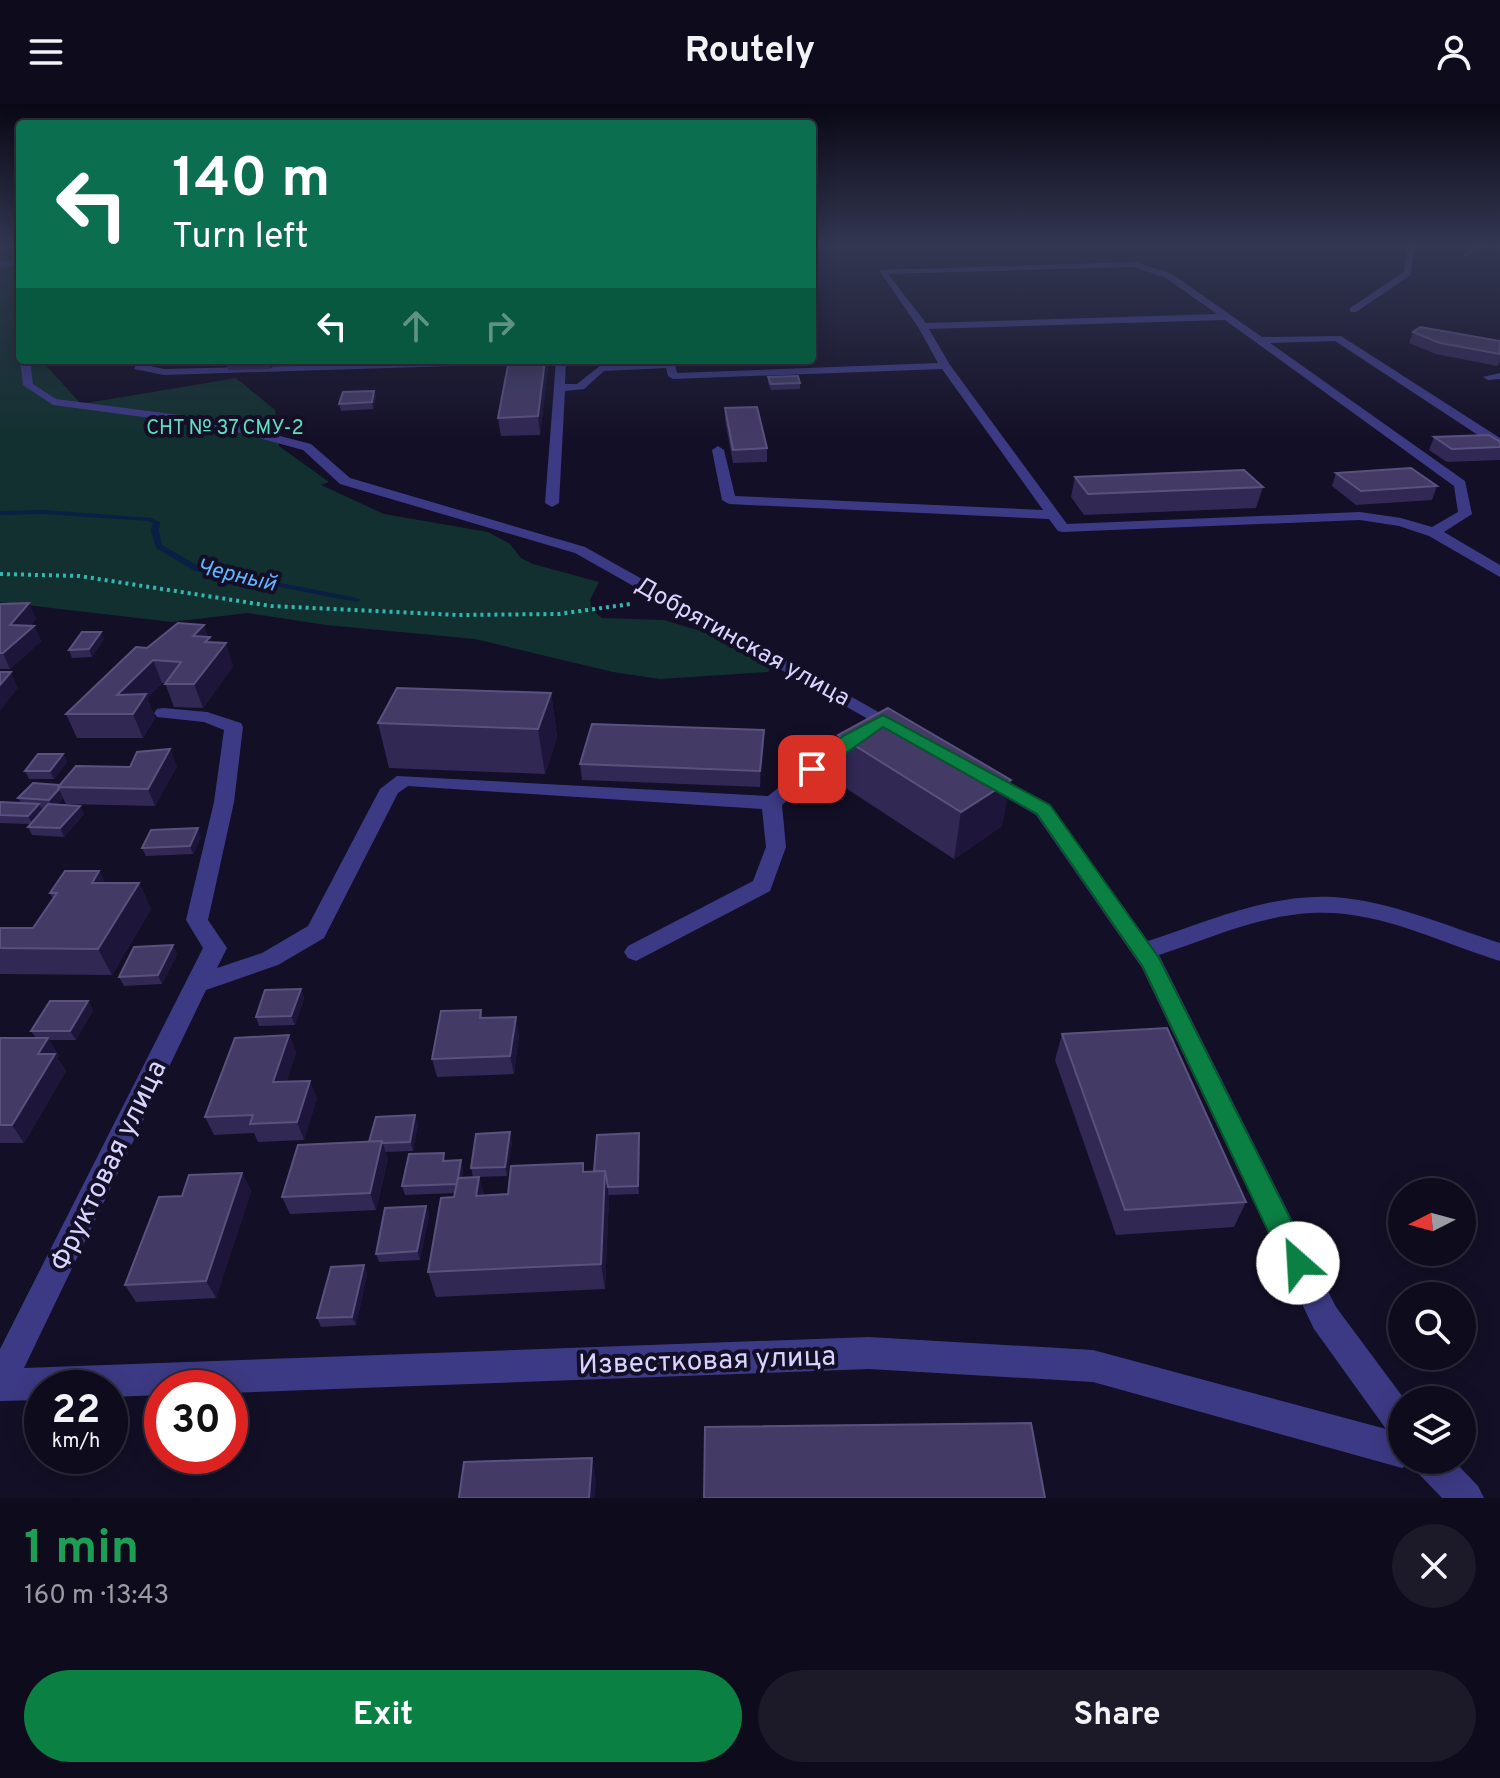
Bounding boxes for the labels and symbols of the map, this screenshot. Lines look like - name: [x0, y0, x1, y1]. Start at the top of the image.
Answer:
- park label: СНТ № 37 СМУ-2: [146, 416, 304, 442]
- water label: Черный: [194, 554, 280, 599]
- street label: Добрятинская улица: [629, 571, 855, 714]
- pin: [778, 735, 846, 803]
- street label: Фруктовая улица: [43, 1055, 176, 1278]
- north arrow: [1388, 1178, 1476, 1266]
- position arrow: [1256, 1221, 1340, 1305]
- street label: Известковая улица: [578, 1340, 837, 1384]
- speed limit sign: 30: [144, 1370, 248, 1474]

